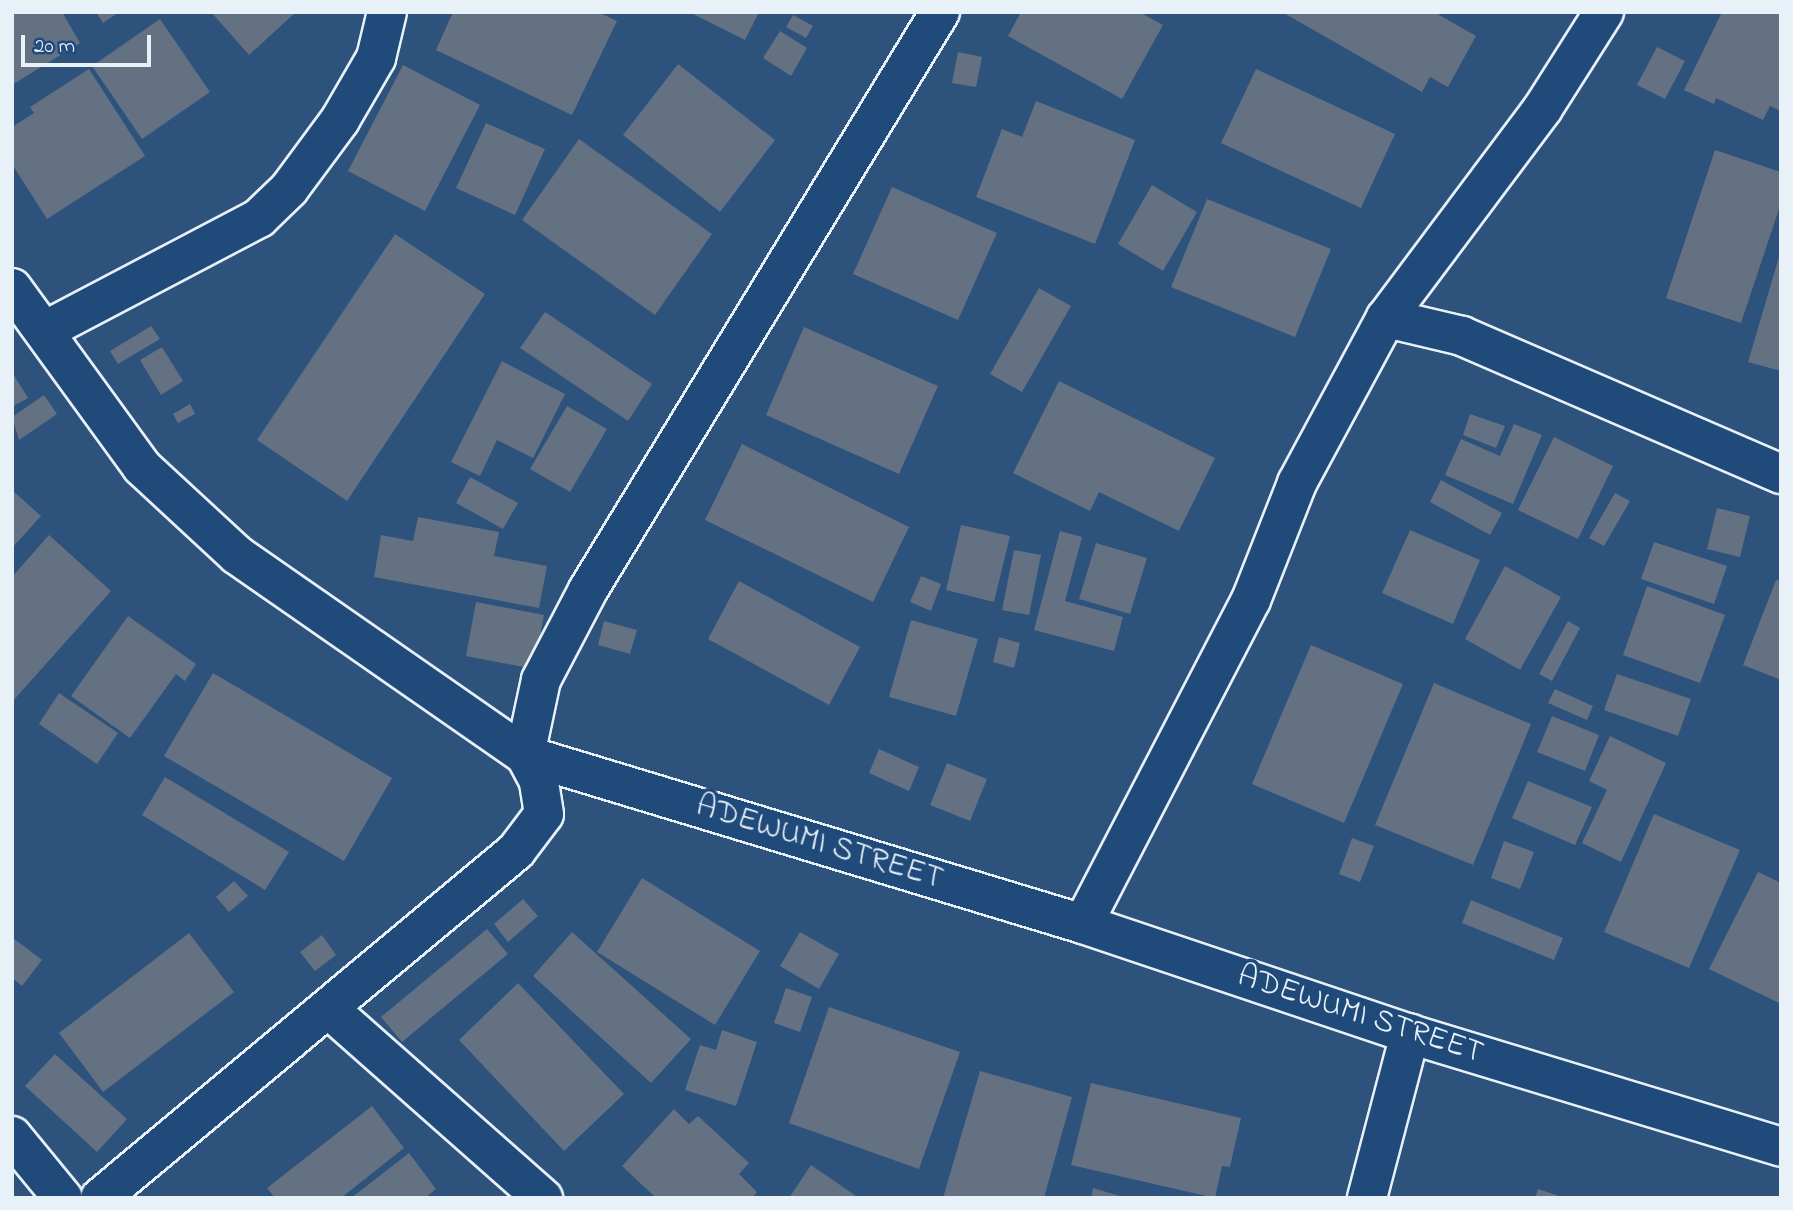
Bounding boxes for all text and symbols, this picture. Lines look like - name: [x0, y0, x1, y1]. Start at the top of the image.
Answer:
- scale bar: [24, 21, 154, 65]
- text: 20 m: [34, 32, 75, 62]
- street label: ADEWUMI STREET: [691, 788, 947, 900]
- street label: ADEWUMI STREET: [1232, 958, 1488, 1074]

